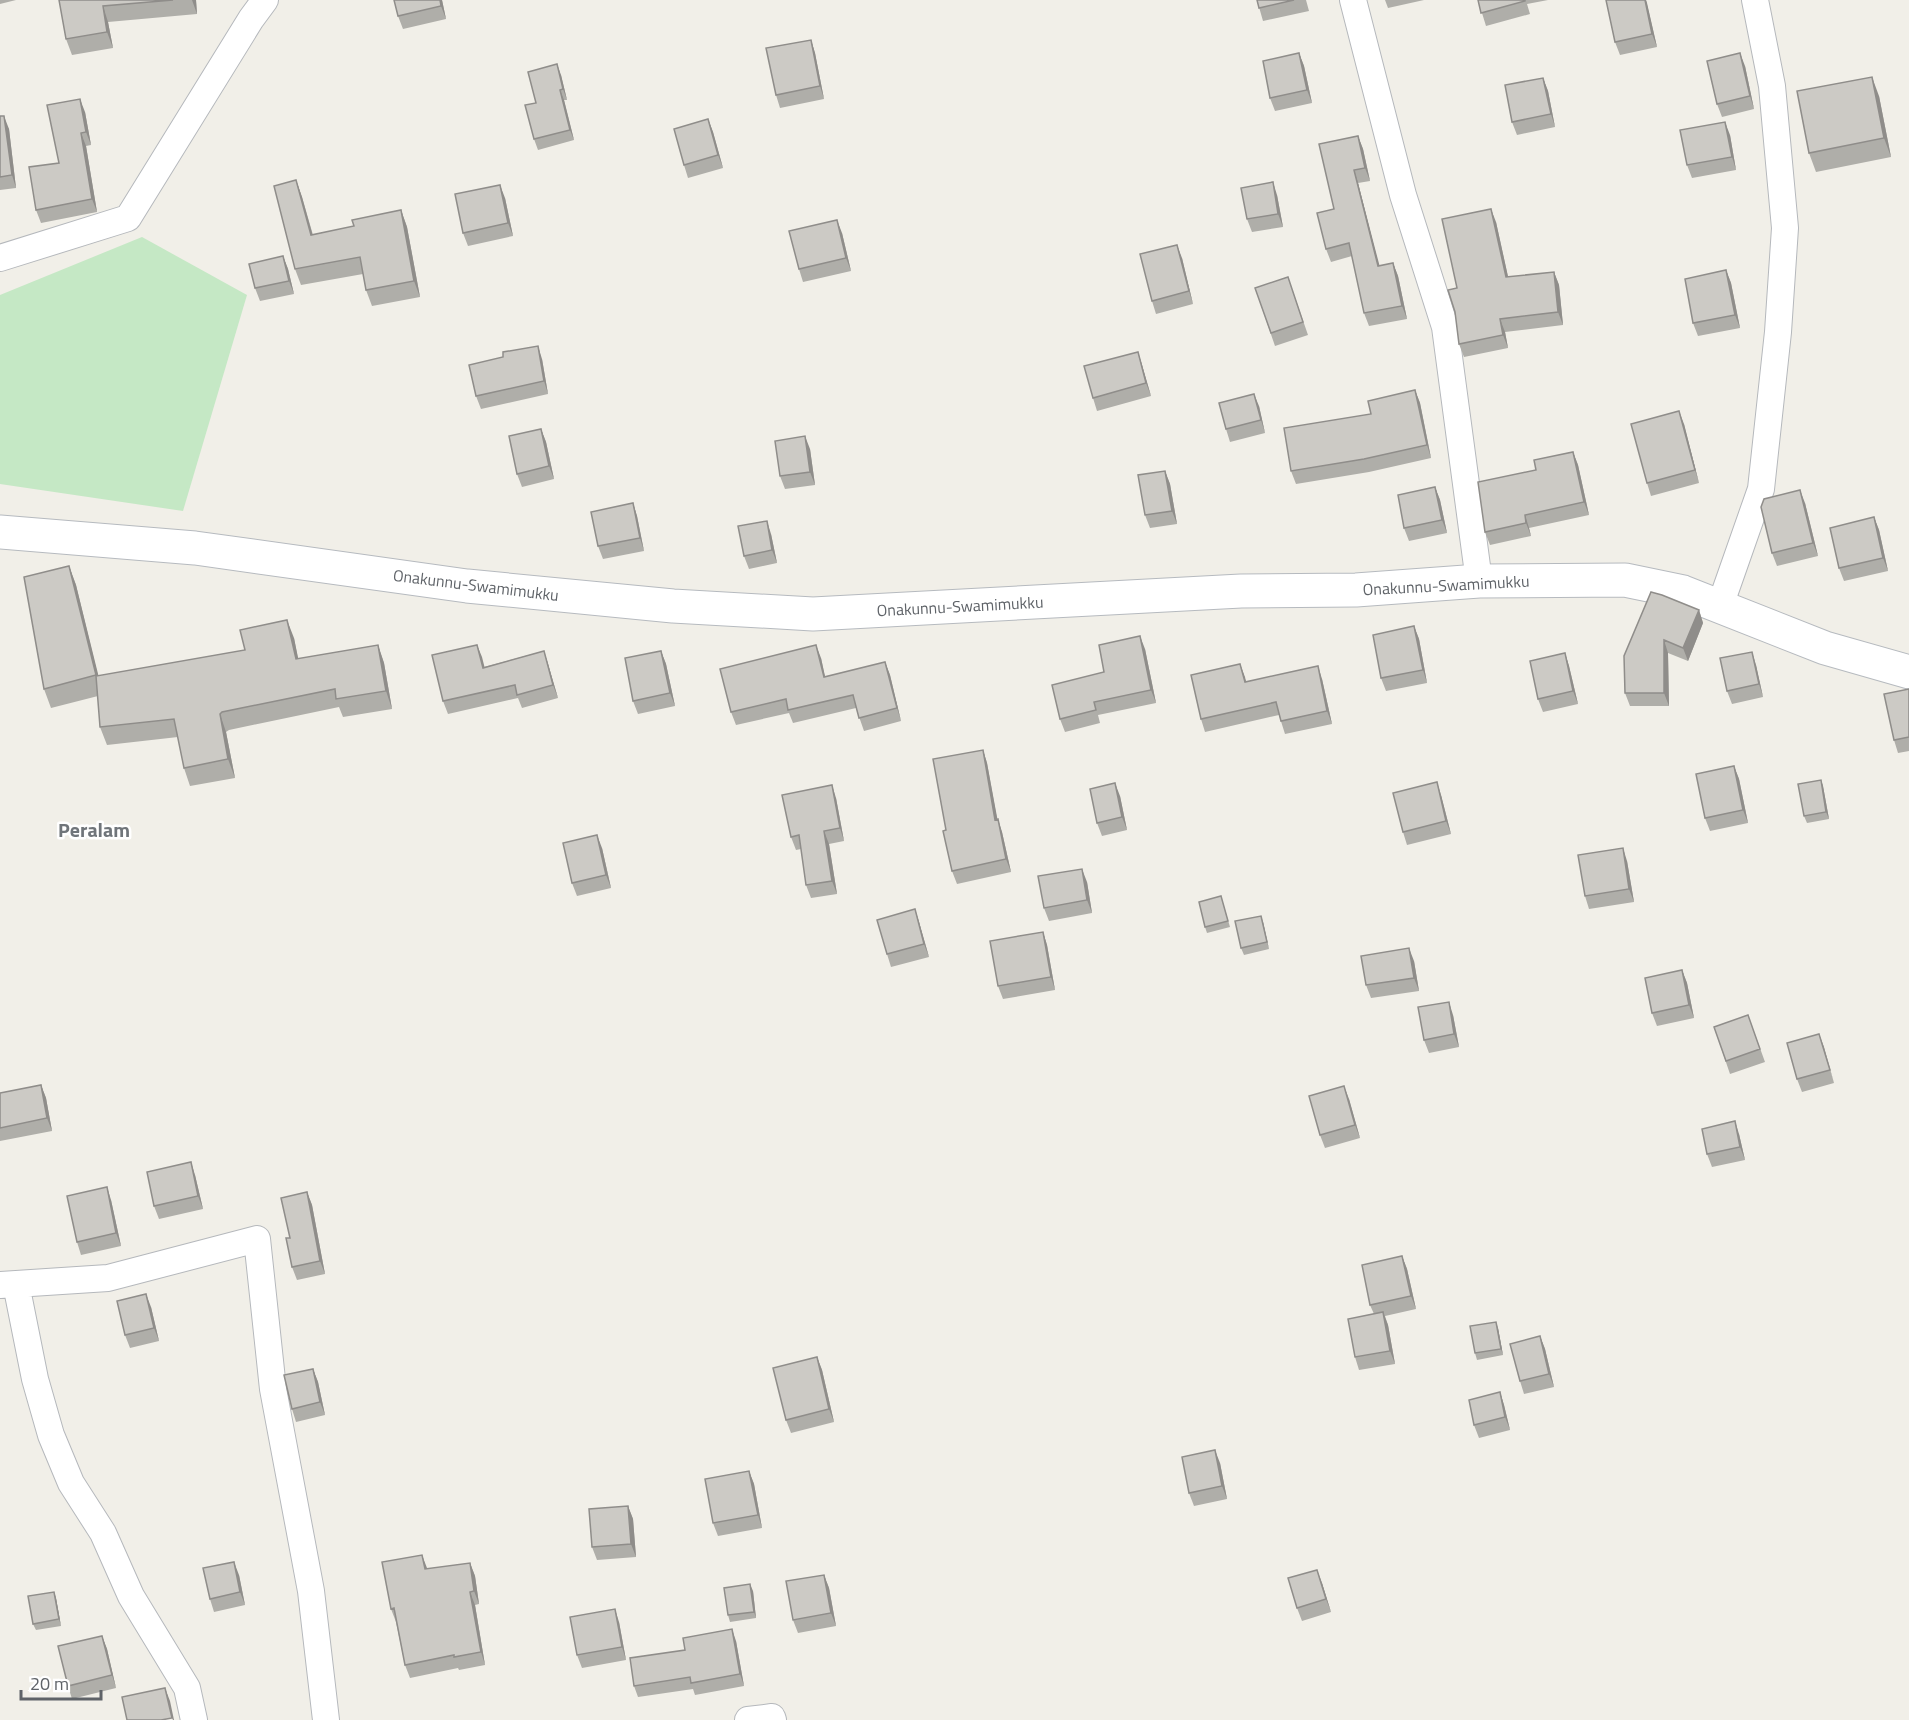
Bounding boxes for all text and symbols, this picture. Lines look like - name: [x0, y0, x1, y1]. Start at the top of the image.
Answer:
- street label: Onakunnu-Swamimukku: [392, 563, 560, 607]
- street label: Onakunnu-Swamimukku: [1362, 569, 1530, 601]
- street label: Onakunnu-Swamimukku: [876, 590, 1044, 622]
- district label: Peralam: [58, 814, 130, 845]
- scale bar: [21, 1663, 100, 1701]
- text: 20 m: [30, 1670, 69, 1697]

